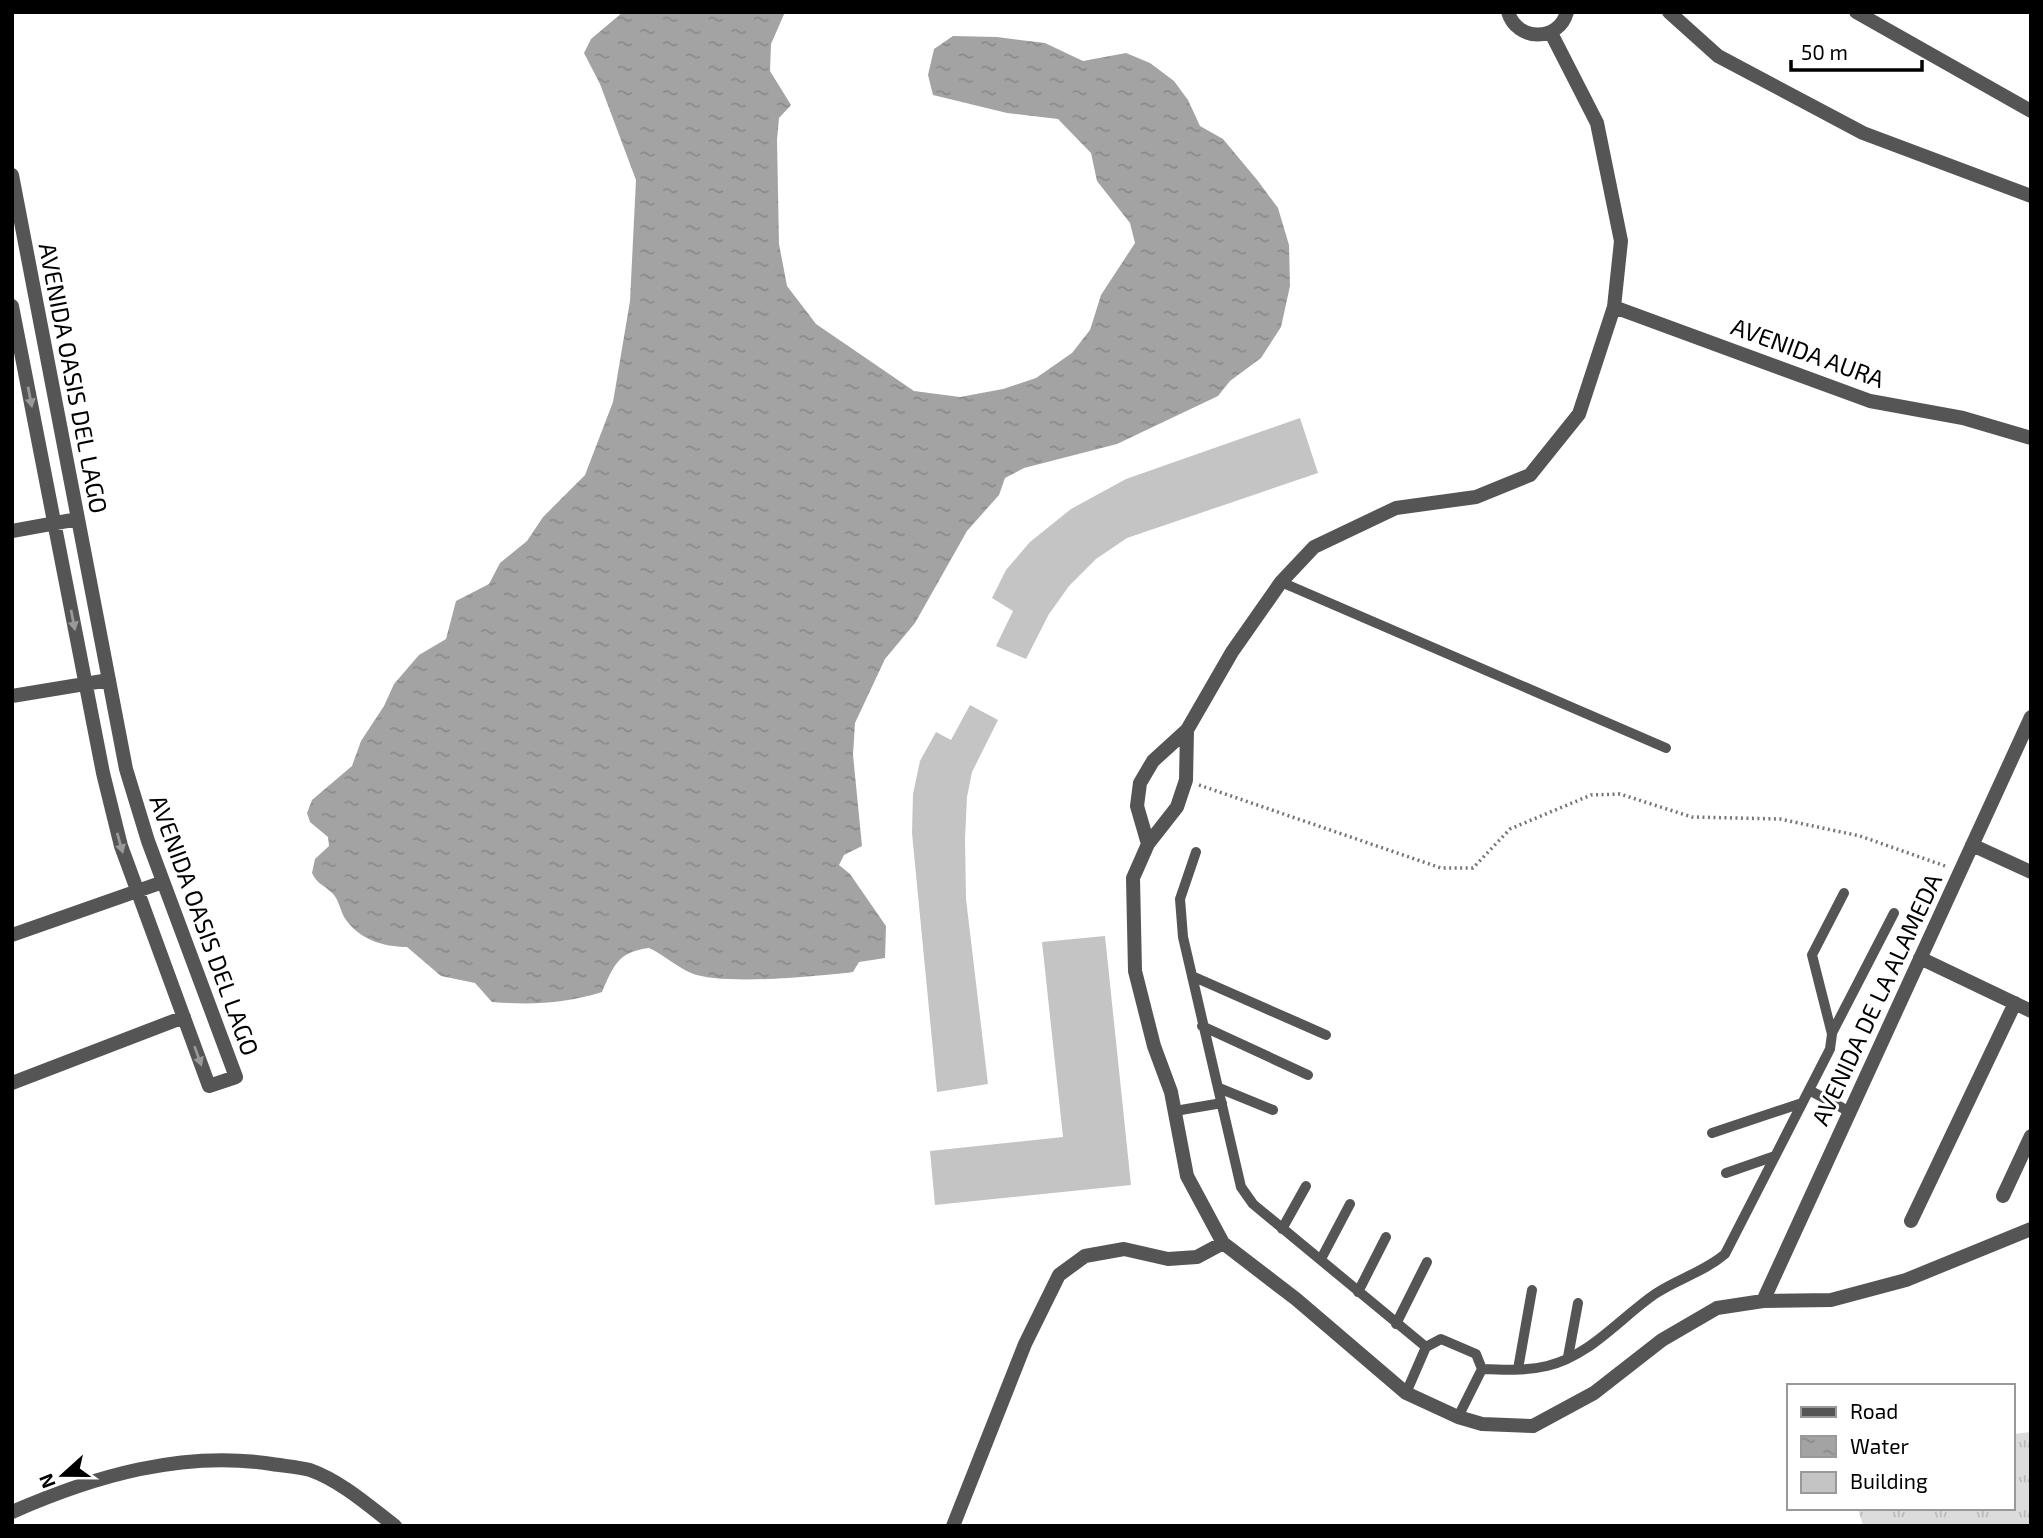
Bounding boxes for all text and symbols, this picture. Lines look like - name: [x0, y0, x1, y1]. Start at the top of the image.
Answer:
- scale bar: [1791, 28, 1922, 72]
- text: 50 m: [1801, 39, 1848, 64]
- street label: AVENIDA OASIS DEL LAGO: [34, 240, 114, 516]
- street label: AVENIDA AURA: [1727, 311, 1889, 393]
- one-way arrow: [25, 386, 36, 408]
- one-way arrow: [68, 609, 79, 631]
- street label: AVENIDA OASIS DEL LAGO: [144, 791, 266, 1059]
- one-way arrow: [116, 832, 126, 853]
- street label: AVENIDA DE LA ALAMEDA: [1805, 868, 1947, 1130]
- one-way arrow: [193, 1046, 204, 1067]
- legend: [1787, 1384, 2015, 1510]
- text: Road: [1850, 1398, 1898, 1423]
- text: Water: [1850, 1433, 1909, 1458]
- north arrow: [28, 1440, 98, 1510]
- text: Building: [1850, 1468, 1928, 1493]
- text: N: [33, 1471, 60, 1492]

